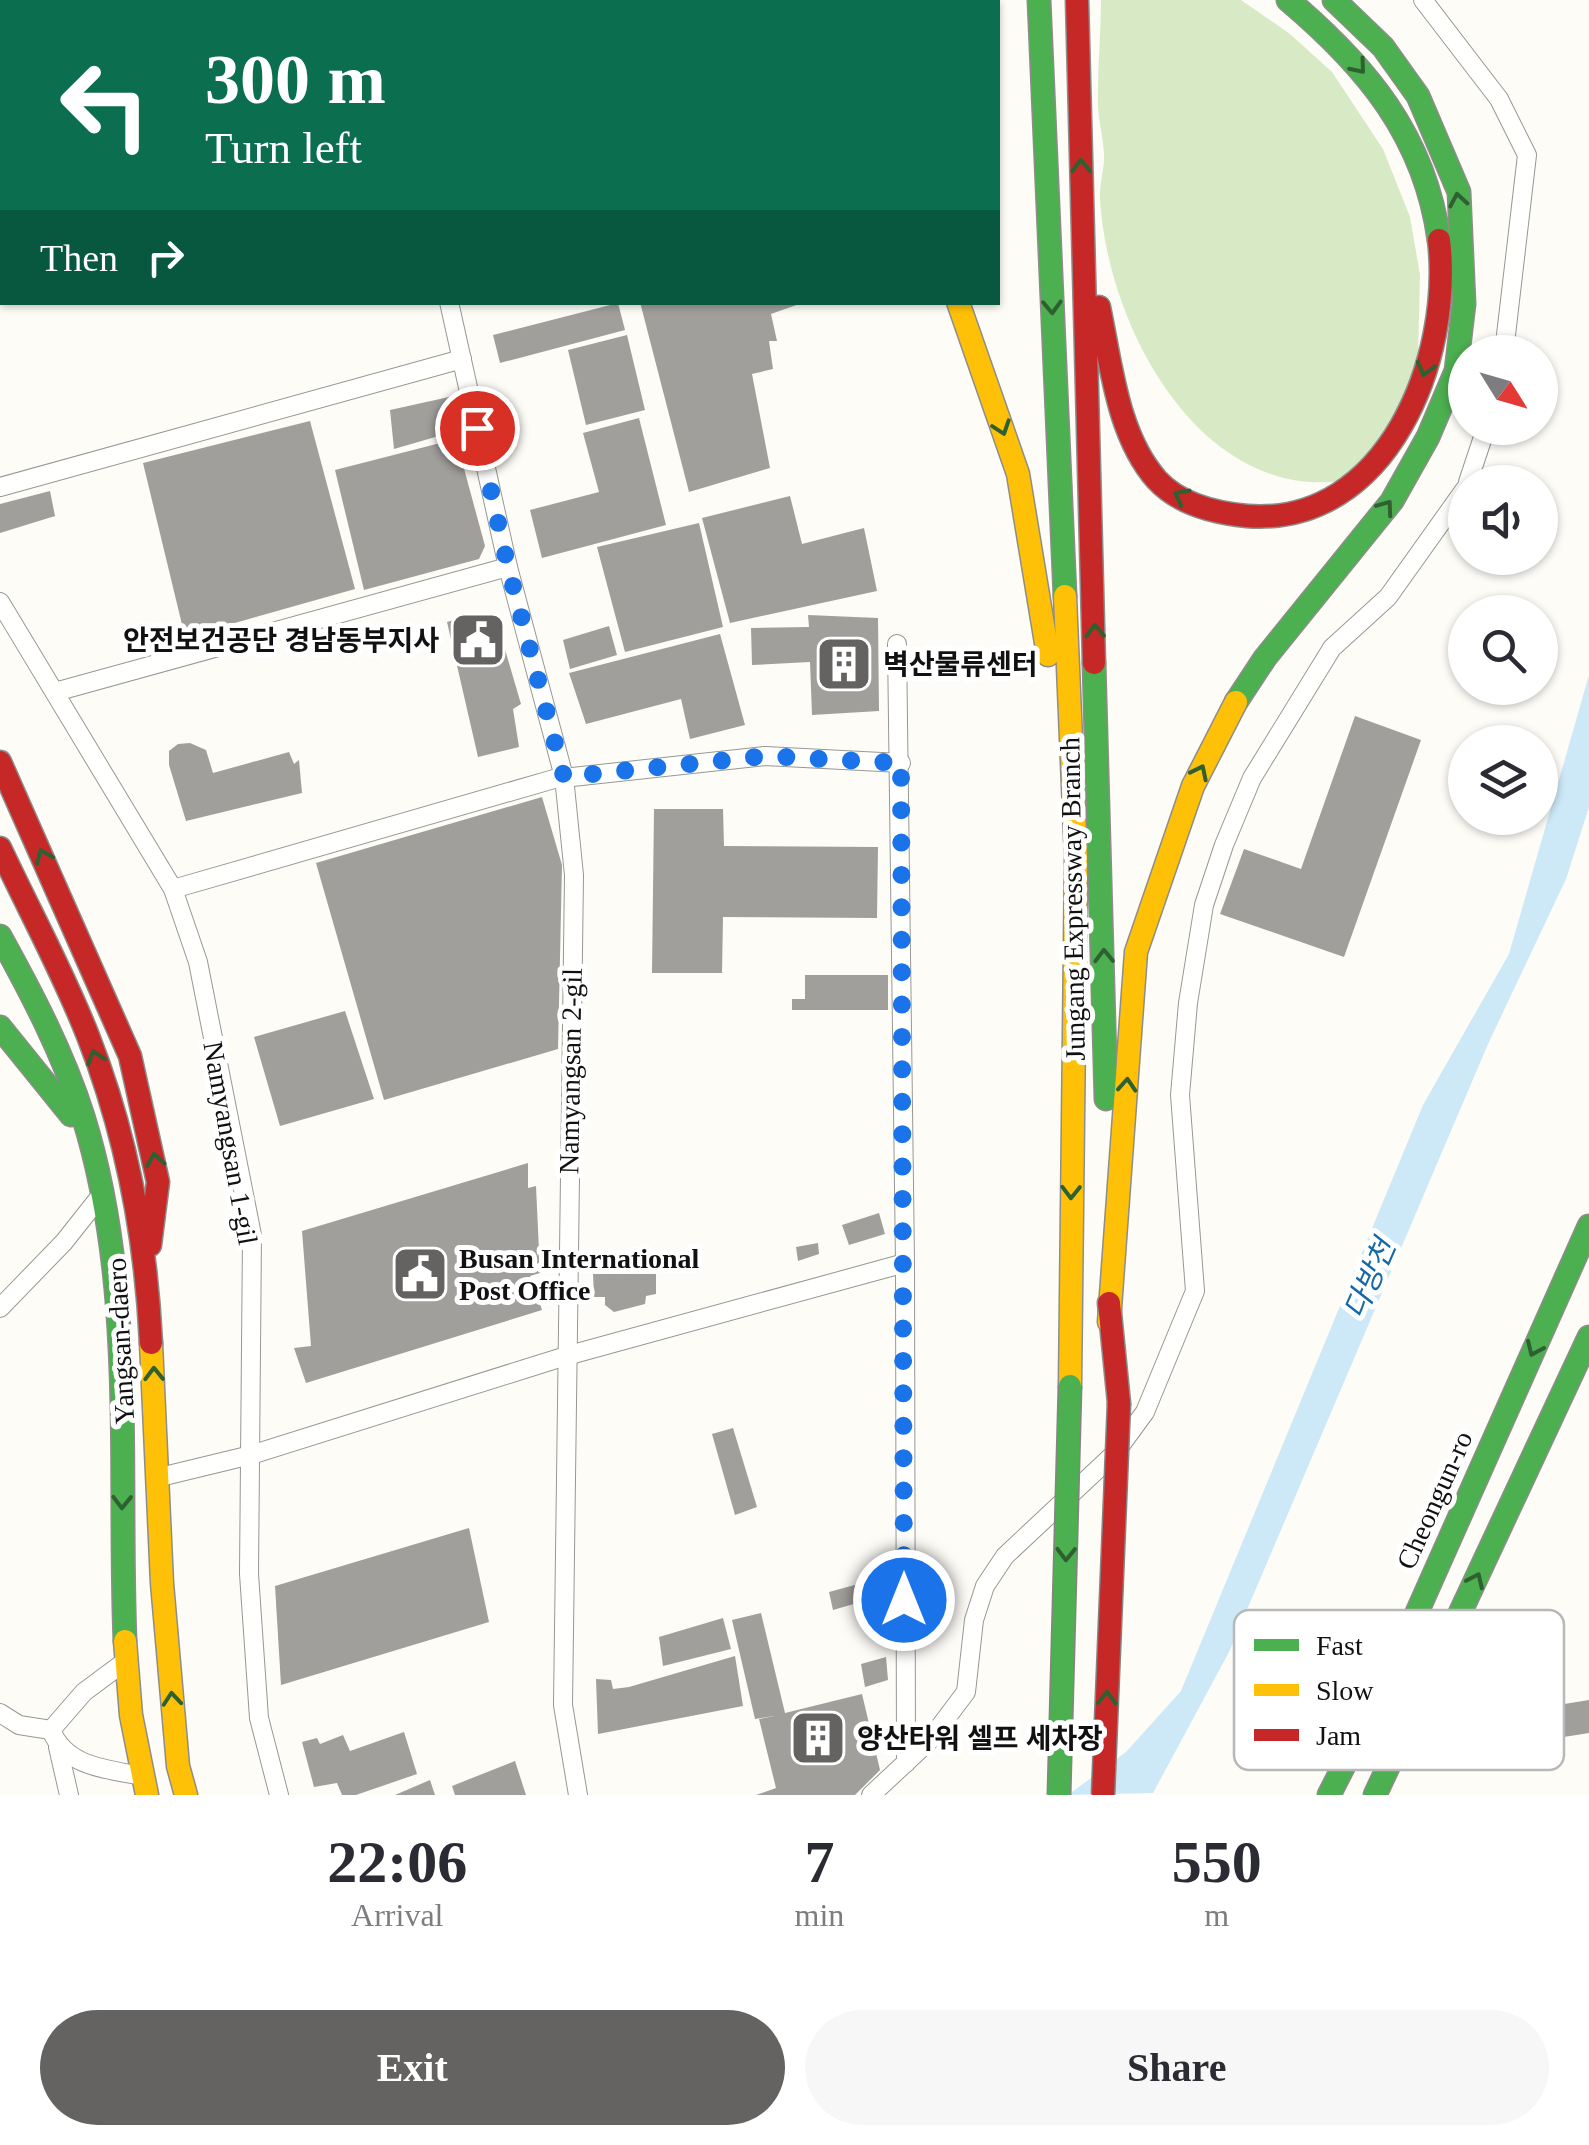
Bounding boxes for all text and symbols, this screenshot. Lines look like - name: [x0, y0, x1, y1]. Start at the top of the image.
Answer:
- icon: left: [40, 40, 170, 170]
- text: 300 m: [205, 41, 386, 118]
- one-way arrow: [1347, 55, 1365, 74]
- text: Turn left: [205, 123, 362, 173]
- one-way arrow: [1070, 158, 1092, 174]
- one-way arrow: [1448, 192, 1469, 208]
- icon: right: [138, 230, 193, 285]
- text: Then: [40, 237, 118, 279]
- one-way arrow: [1042, 300, 1063, 316]
- north arrow: [1448, 335, 1558, 445]
- map controls: [1448, 335, 1558, 835]
- one-way arrow: [1415, 360, 1436, 377]
- pin: [435, 386, 520, 471]
- icon: arrive: [450, 401, 505, 456]
- one-way arrow: [990, 418, 1011, 435]
- button: sound: [1448, 465, 1558, 575]
- one-way arrow: [1174, 488, 1192, 508]
- one-way arrow: [1374, 500, 1392, 518]
- button: search: [1448, 595, 1558, 705]
- public building icon: 안전보건공단 경남동부지사: [448, 610, 508, 670]
- one-way arrow: [1085, 623, 1106, 639]
- place label: 안전보건공단 경남동부지사: [123, 625, 439, 656]
- building icon: 벽산물류센터: [814, 634, 874, 694]
- place label: 벽산물류센터: [883, 649, 1038, 680]
- button: layers: [1448, 725, 1558, 835]
- street label: Jungang Expressway Branch: [1054, 737, 1091, 1061]
- one-way arrow: [1188, 764, 1208, 782]
- one-way arrow: [35, 848, 55, 866]
- one-way arrow: [1094, 947, 1115, 963]
- street label: Namyangsan 2-gil: [553, 968, 588, 1174]
- street label: Namyangsan 1-gil: [197, 1039, 264, 1247]
- one-way arrow: [86, 1049, 106, 1066]
- one-way arrow: [1115, 1077, 1137, 1093]
- one-way arrow: [145, 1151, 166, 1168]
- one-way arrow: [1060, 1184, 1082, 1200]
- water label: 다방천: [1338, 1231, 1403, 1323]
- place label: Busan International Post Office: [459, 1243, 700, 1306]
- public building icon: Busan International Post Office: [390, 1244, 450, 1304]
- street label: Yangsan-daero: [101, 1257, 140, 1425]
- one-way arrow: [1527, 1339, 1547, 1357]
- one-way arrow: [143, 1366, 165, 1382]
- street label: Cheongun-ro: [1390, 1426, 1479, 1574]
- one-way arrow: [112, 1494, 133, 1510]
- one-way arrow: [1055, 1546, 1076, 1562]
- position arrow: [852, 1548, 956, 1652]
- one-way arrow: [1464, 1573, 1484, 1591]
- legend: [1234, 1610, 1564, 1770]
- text: Fast: [1316, 1630, 1363, 1661]
- text: Slow: [1316, 1675, 1374, 1706]
- one-way arrow: [1096, 1689, 1117, 1705]
- one-way arrow: [162, 1690, 184, 1706]
- building icon: 양산타워 셀프 세차장: [788, 1708, 848, 1768]
- text: Jam: [1316, 1720, 1361, 1751]
- place label: 양산타워 셀프 세차장: [857, 1723, 1103, 1754]
- text: 22:06: [327, 1829, 467, 1895]
- text: 7: [804, 1829, 834, 1895]
- text: 550: [1172, 1829, 1262, 1895]
- text: Arrival: [351, 1897, 443, 1933]
- text: min: [795, 1897, 844, 1933]
- text: m: [1204, 1897, 1229, 1933]
- button: Exit: [40, 2010, 785, 2125]
- button: Share: [805, 2010, 1549, 2125]

